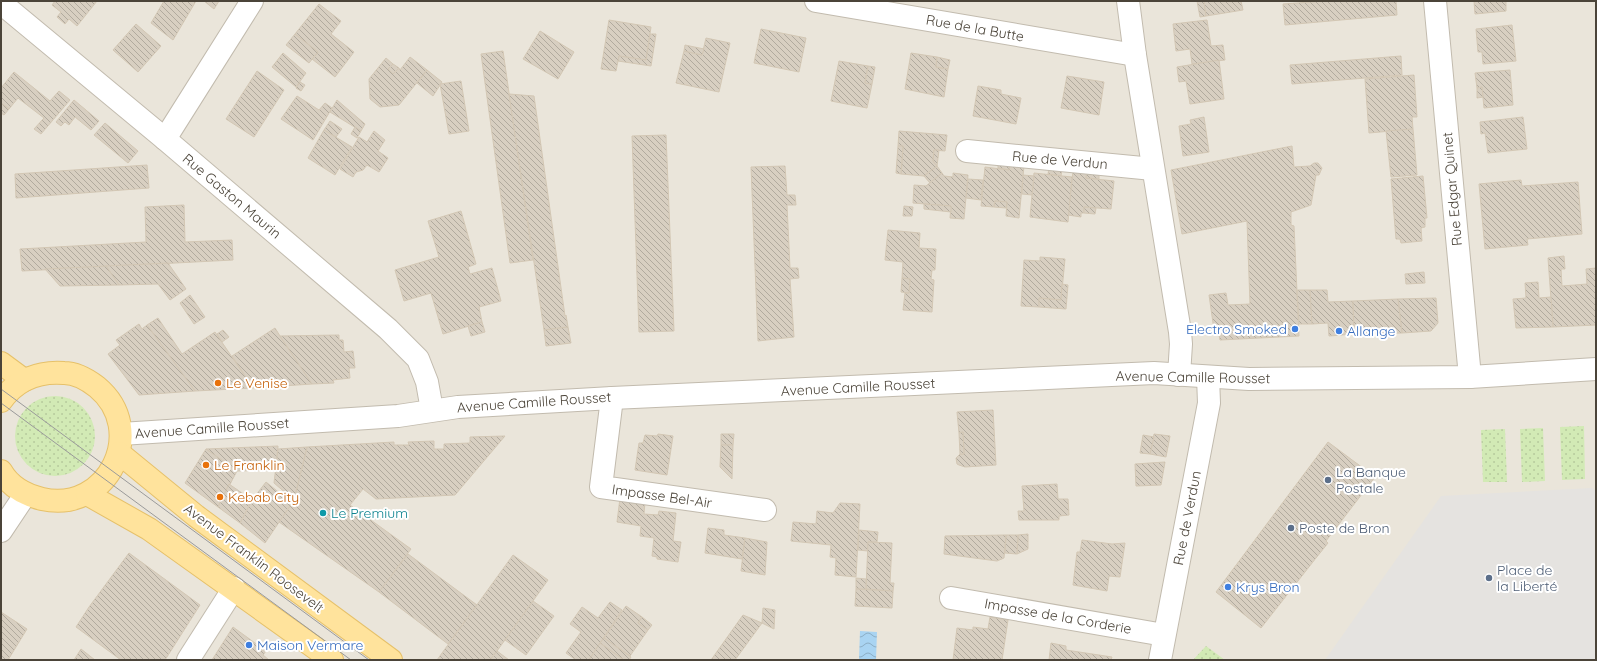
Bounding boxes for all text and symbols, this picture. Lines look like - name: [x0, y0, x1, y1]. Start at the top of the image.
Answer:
- street label: Rue de la Butte: [925, 11, 1025, 45]
- street label: Rue Edgar Quinet: [1438, 131, 1466, 247]
- street label: Rue de Verdun: [1011, 147, 1109, 173]
- street label: Rue Gaston Maurin: [179, 149, 285, 243]
- place label: Electro Smoked: [1186, 320, 1287, 338]
- place label: Allange: [1347, 322, 1396, 340]
- marker: Electro Smoked: [1290, 324, 1300, 334]
- marker: Allange: [1334, 326, 1344, 336]
- street label: Avenue Camille Rousset: [1116, 367, 1271, 387]
- place label: Le Venise: [226, 374, 288, 392]
- street label: Avenue Camille Rousset: [780, 374, 936, 400]
- marker: Le Venise: [213, 378, 223, 388]
- street label: Avenue Camille Rousset: [456, 388, 612, 416]
- street label: Avenue Camille Rousset: [134, 414, 290, 442]
- place label: Le Franklin: [214, 456, 285, 474]
- marker: Le Franklin: [201, 460, 211, 470]
- place label: La Banque Postale: [1336, 463, 1406, 497]
- street label: Rue de Verdun: [1169, 469, 1205, 567]
- marker: La Banque Postale: [1323, 475, 1333, 485]
- street label: Impasse Bel-Air: [611, 480, 714, 512]
- place label: Kebab City: [228, 488, 299, 506]
- marker: Kebab City: [215, 492, 225, 502]
- street label: Avenue Franklin Roosevelt: [180, 499, 328, 617]
- place label: Le Premium: [331, 504, 408, 522]
- marker: Le Premium: [318, 508, 328, 518]
- place label: Poste de Bron: [1299, 519, 1390, 537]
- marker: Poste de Bron: [1286, 523, 1296, 533]
- place label: Place de la Liberté: [1497, 561, 1557, 595]
- marker: Place de la Liberté: [1484, 573, 1494, 583]
- place label: Krys Bron: [1236, 578, 1300, 596]
- marker: Krys Bron: [1223, 582, 1233, 592]
- street label: Impasse de la Corderie: [983, 594, 1133, 638]
- place label: Maison Vermare: [257, 636, 364, 654]
- marker: Maison Vermare: [244, 640, 254, 650]

